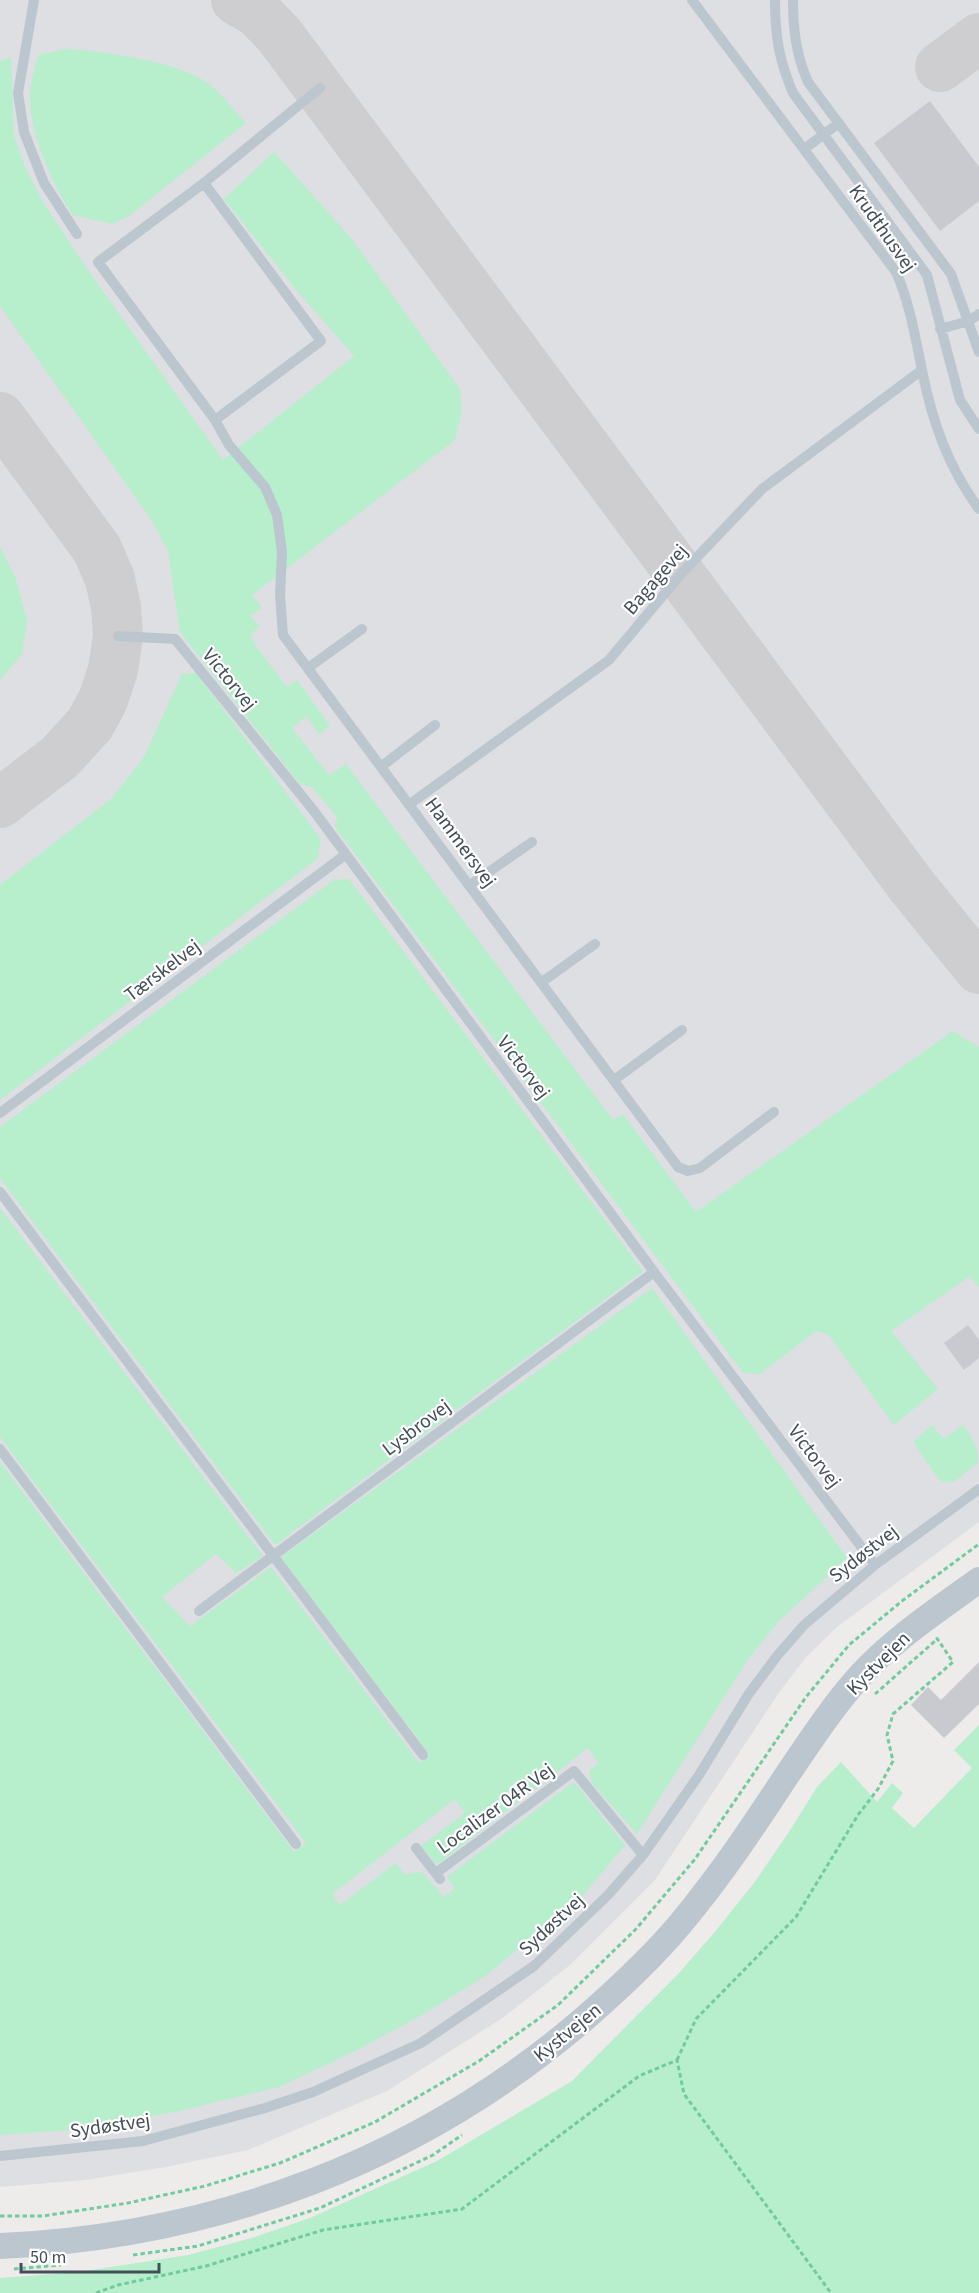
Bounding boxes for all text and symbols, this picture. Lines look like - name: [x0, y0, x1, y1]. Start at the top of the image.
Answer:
- street label: Krudthusvej: [842, 179, 923, 278]
- street label: Bagagevej: [617, 538, 694, 621]
- street label: Victorvej: [195, 642, 263, 717]
- street label: Hammersvej: [418, 792, 503, 894]
- street label: Tærskelvej: [119, 933, 206, 1009]
- street label: Victorvej: [490, 1030, 556, 1105]
- street label: Lysbrovej: [376, 1393, 457, 1463]
- street label: Victorvej: [781, 1419, 847, 1494]
- street label: Sydøstvej: [823, 1518, 904, 1590]
- street label: Kystvejen: [840, 1625, 917, 1702]
- street label: Localizer 04R Vej: [431, 1757, 560, 1861]
- street label: Sydøstvej: [513, 1887, 591, 1962]
- street label: Kystvejen: [528, 1997, 608, 2069]
- street label: Sydøstvej: [68, 2107, 152, 2145]
- scale bar: [21, 2236, 159, 2274]
- text: 50 m: [30, 2245, 66, 2270]

